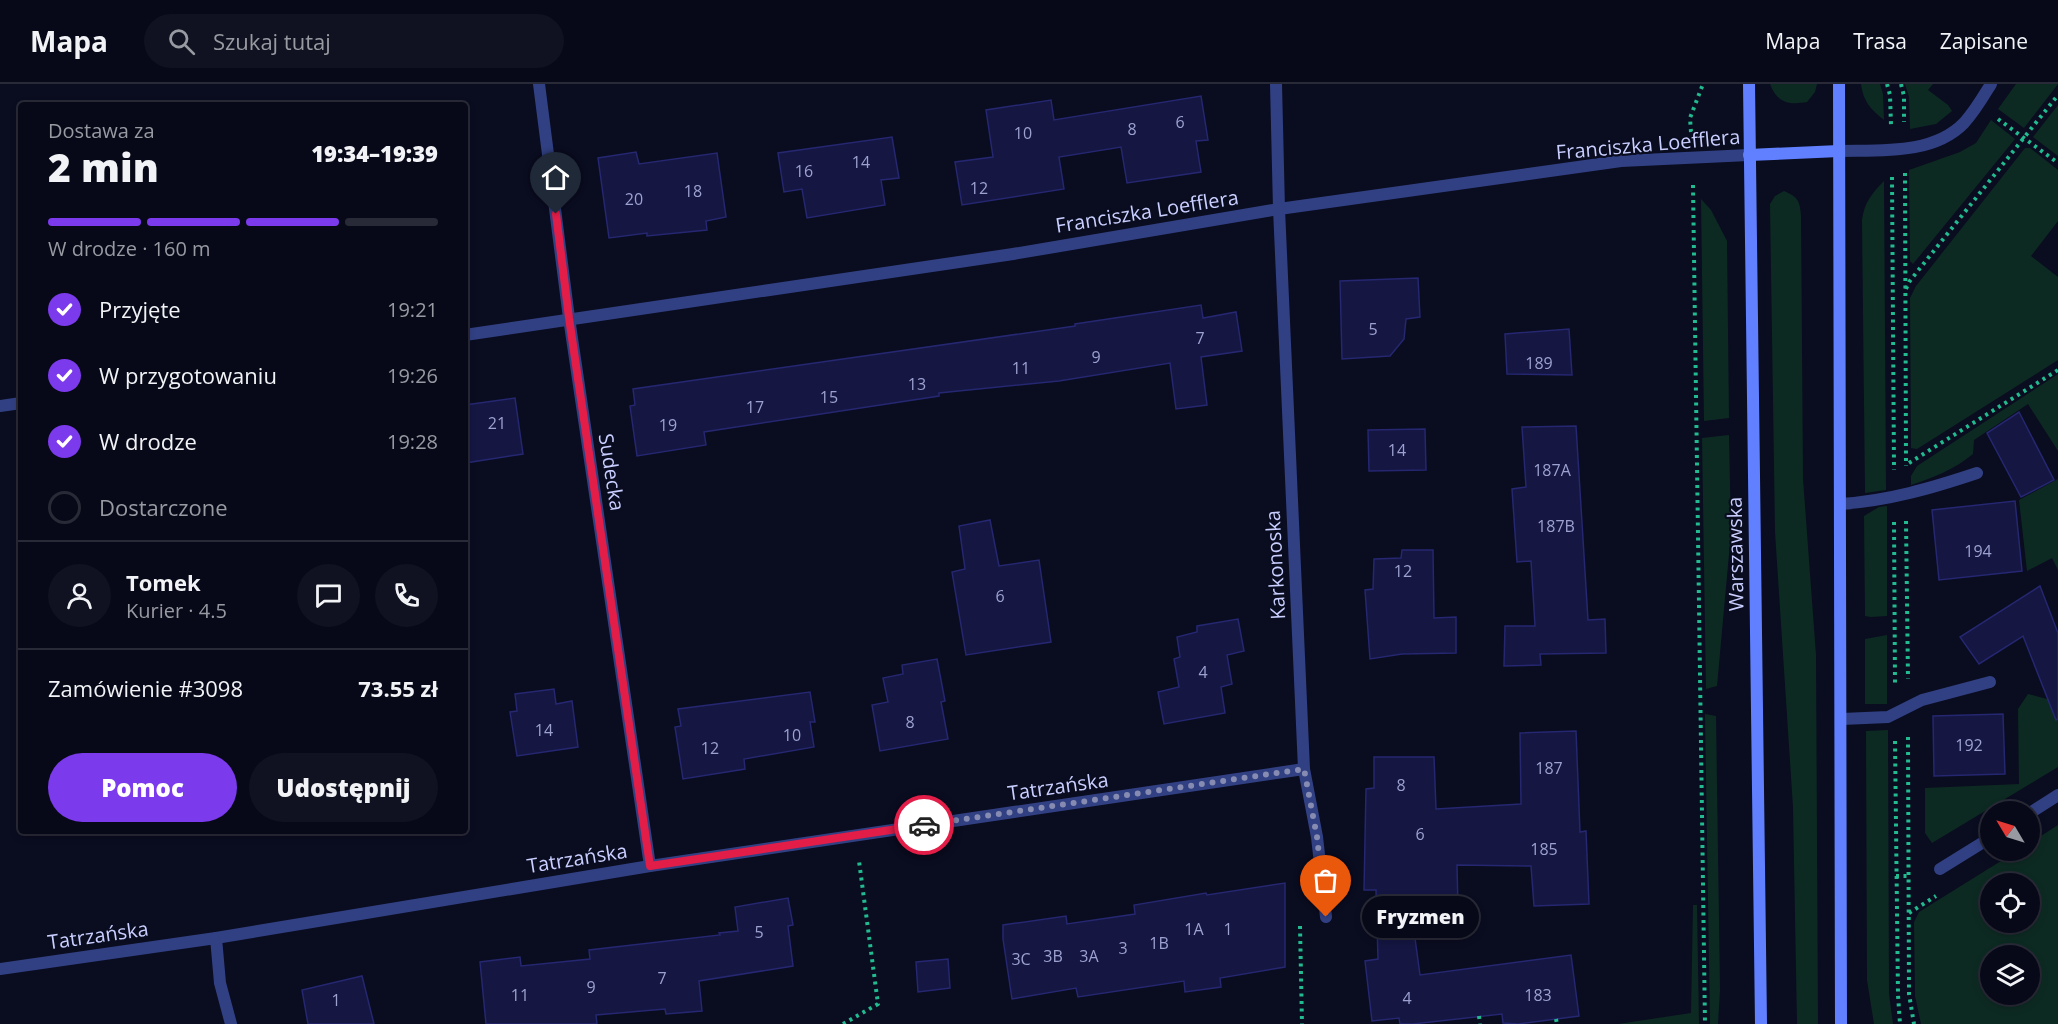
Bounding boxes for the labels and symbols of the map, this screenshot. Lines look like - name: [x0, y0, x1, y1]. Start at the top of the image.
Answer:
- house number: 6: [1175, 111, 1185, 133]
- house number: 8: [1127, 118, 1137, 140]
- house number: 10: [1014, 122, 1032, 144]
- street label: Franciszka Loefflera: [1555, 122, 1741, 166]
- house number: 14: [852, 151, 870, 173]
- pin: [530, 152, 581, 214]
- house number: 16: [795, 160, 813, 182]
- house number: 12: [970, 177, 988, 199]
- house number: 18: [684, 180, 702, 202]
- street label: Franciszka Loefflera: [1054, 183, 1240, 239]
- house number: 20: [625, 188, 643, 210]
- house number: 5: [1368, 318, 1378, 340]
- house number: 7: [1195, 327, 1205, 349]
- house number: 9: [1091, 346, 1101, 368]
- house number: 189: [1525, 352, 1553, 374]
- house number: 11: [1012, 357, 1030, 379]
- house number: 13: [908, 373, 926, 395]
- house number: 15: [820, 386, 838, 408]
- house number: 17: [746, 396, 764, 418]
- house number: 21: [488, 412, 506, 434]
- house number: 19: [659, 414, 677, 436]
- street label: Sudecka: [593, 431, 631, 513]
- house number: 14: [1388, 439, 1406, 461]
- house number: 187A: [1533, 459, 1572, 481]
- street label: Warszawska: [1721, 497, 1749, 611]
- street label: Karkonoska: [1259, 510, 1291, 620]
- house number: 187B: [1537, 515, 1575, 537]
- house number: 194: [1964, 540, 1992, 562]
- house number: 12: [1394, 560, 1412, 582]
- house number: 6: [995, 585, 1005, 607]
- house number: 4: [1198, 661, 1208, 683]
- house number: 8: [905, 711, 915, 733]
- house number: 14: [535, 719, 553, 741]
- house number: 10: [783, 724, 801, 746]
- house number: 192: [1955, 734, 1983, 756]
- house number: 12: [701, 737, 719, 759]
- house number: 187: [1535, 757, 1563, 779]
- street label: Tatrzańska: [1006, 766, 1110, 806]
- house number: 8: [1396, 774, 1406, 796]
- courier: [894, 795, 954, 855]
- north arrow: [1980, 801, 2040, 861]
- house number: 6: [1415, 823, 1425, 845]
- street label: Tatrzańska: [525, 837, 629, 879]
- house number: 185: [1530, 838, 1558, 860]
- pin: [1300, 855, 1351, 917]
- callout: Fryzmen: [1362, 896, 1479, 938]
- street label: Tatrzańska: [46, 915, 150, 955]
- house number: 1A: [1184, 918, 1205, 940]
- house number: 1: [1223, 918, 1233, 940]
- house number: 5: [754, 921, 764, 943]
- house number: 1B: [1149, 932, 1169, 954]
- house number: 3: [1118, 937, 1128, 959]
- house number: 3B: [1043, 945, 1063, 967]
- house number: 3A: [1079, 945, 1100, 967]
- house number: 3C: [1011, 948, 1031, 970]
- house number: 7: [657, 967, 667, 989]
- house number: 9: [586, 976, 596, 998]
- house number: 11: [511, 984, 529, 1006]
- house number: 183: [1524, 984, 1552, 1006]
- house number: 4: [1402, 987, 1412, 1009]
- house number: 1: [331, 989, 341, 1011]

